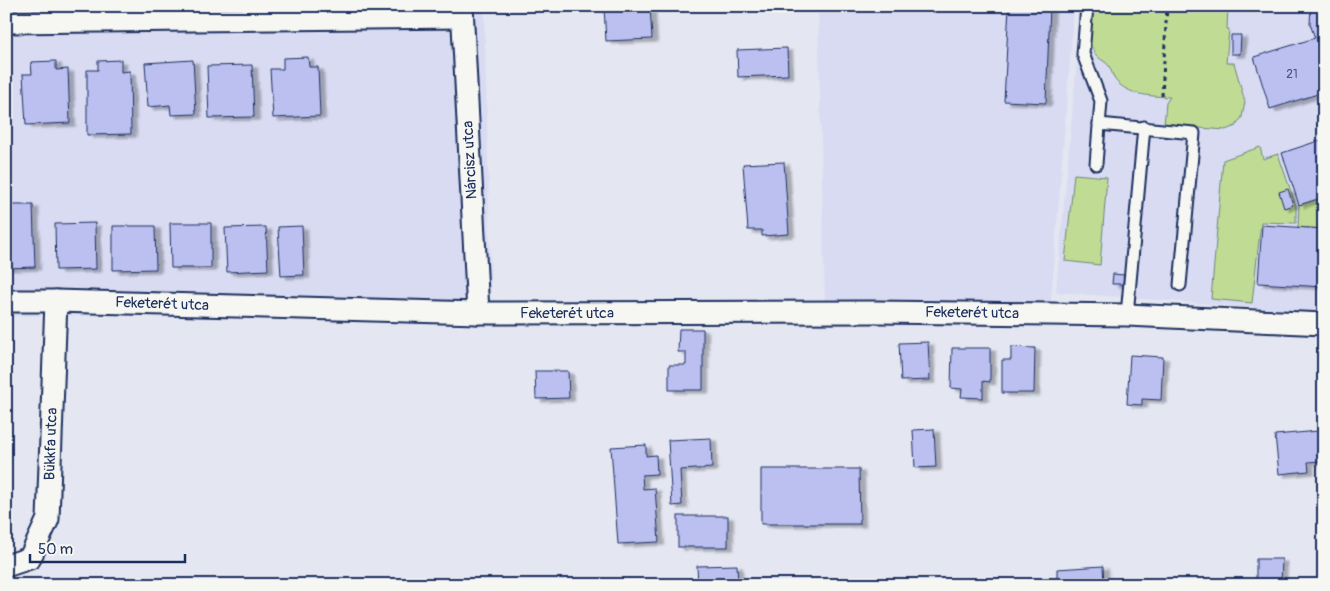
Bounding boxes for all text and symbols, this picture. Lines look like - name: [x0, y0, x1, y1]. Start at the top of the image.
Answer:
- house number: 21: [1286, 67, 1298, 82]
- street label: Nárcisz utca: [458, 120, 482, 200]
- street label: Feketerét utca: [115, 293, 209, 315]
- street label: Feketerét utca: [925, 303, 1019, 323]
- street label: Feketerét utca: [520, 304, 614, 323]
- street label: Bükkfa utca: [40, 407, 62, 481]
- scale bar: [30, 531, 185, 563]
- text: 50 m: [38, 540, 73, 559]

